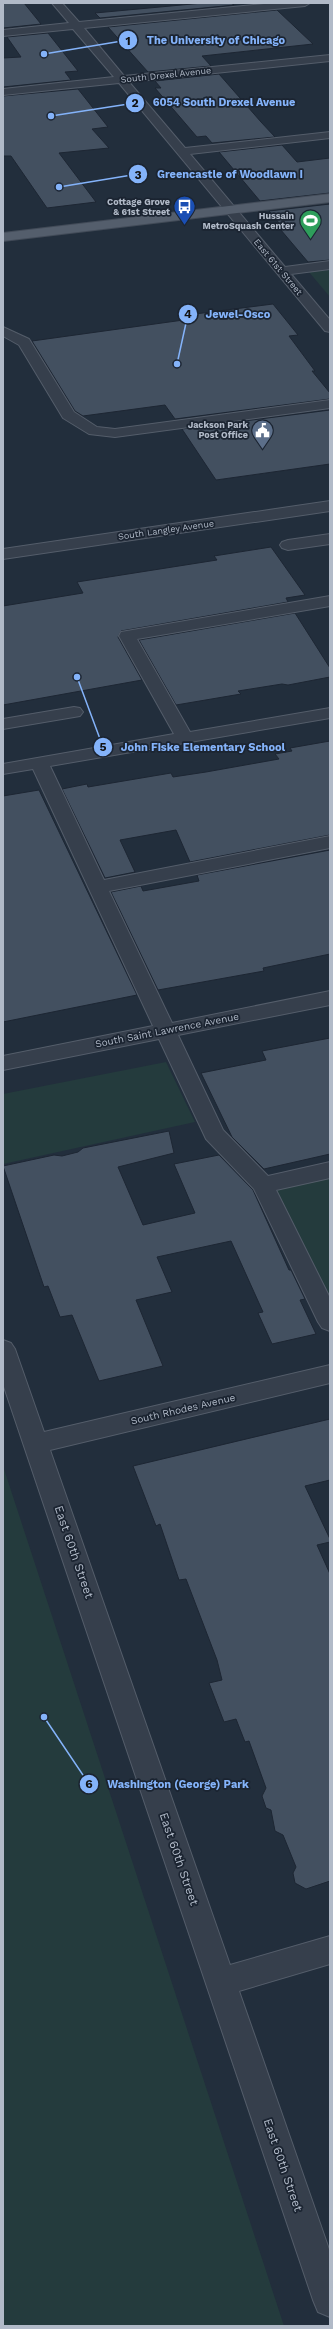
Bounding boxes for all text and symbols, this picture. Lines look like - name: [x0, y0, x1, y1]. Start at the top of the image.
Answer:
- callout: The University of Chicago: [118, 29, 293, 52]
- text: 1: [125, 34, 131, 48]
- text: The University of Chicago: [147, 34, 286, 47]
- street label: South Drexel Avenue: [120, 65, 212, 85]
- callout: 6054 South Drexel Avenue: [125, 91, 304, 114]
- text: 2: [131, 96, 139, 110]
- text: 6054 South Drexel Avenue: [153, 96, 295, 109]
- callout: Greencastle of Woodlawn I: [128, 163, 311, 186]
- text: 3: [134, 168, 142, 182]
- text: Greencastle of Woodlawn I: [157, 168, 303, 181]
- bus stop icon: Cottage Grove & 61st Street: [172, 194, 198, 227]
- place label: Cottage Grove & 61st Street: [107, 197, 170, 217]
- sports icon: Hussain MetroSquash Center: [297, 208, 323, 241]
- place label: Hussain MetroSquash Center: [202, 211, 294, 231]
- street label: East 61st Street: [252, 237, 304, 297]
- callout: Jewel-Osco: [178, 303, 278, 326]
- text: 4: [184, 307, 192, 321]
- text: Jewel-Osco: [206, 308, 271, 321]
- public building icon: Jackson Park Post Office: [250, 417, 276, 450]
- place label: Jackson Park Post Office: [188, 420, 248, 440]
- street label: South Langley Avenue: [117, 518, 215, 542]
- callout: John Fiske Elementary School: [93, 735, 293, 758]
- text: 5: [100, 740, 107, 754]
- text: John Fiske Elementary School: [121, 741, 286, 754]
- street label: South Saint Lawrence Avenue: [94, 1011, 240, 1049]
- street label: South Rhodes Avenue: [130, 1392, 237, 1426]
- street label: East 60th Street: [52, 1504, 96, 1600]
- callout: Washington (George) Park: [79, 1773, 257, 1796]
- text: 6: [85, 1777, 93, 1791]
- text: Washington (George) Park: [107, 1778, 249, 1791]
- street label: East 60th Street: [157, 1811, 201, 1907]
- street label: East 60th Street: [261, 2117, 305, 2213]

